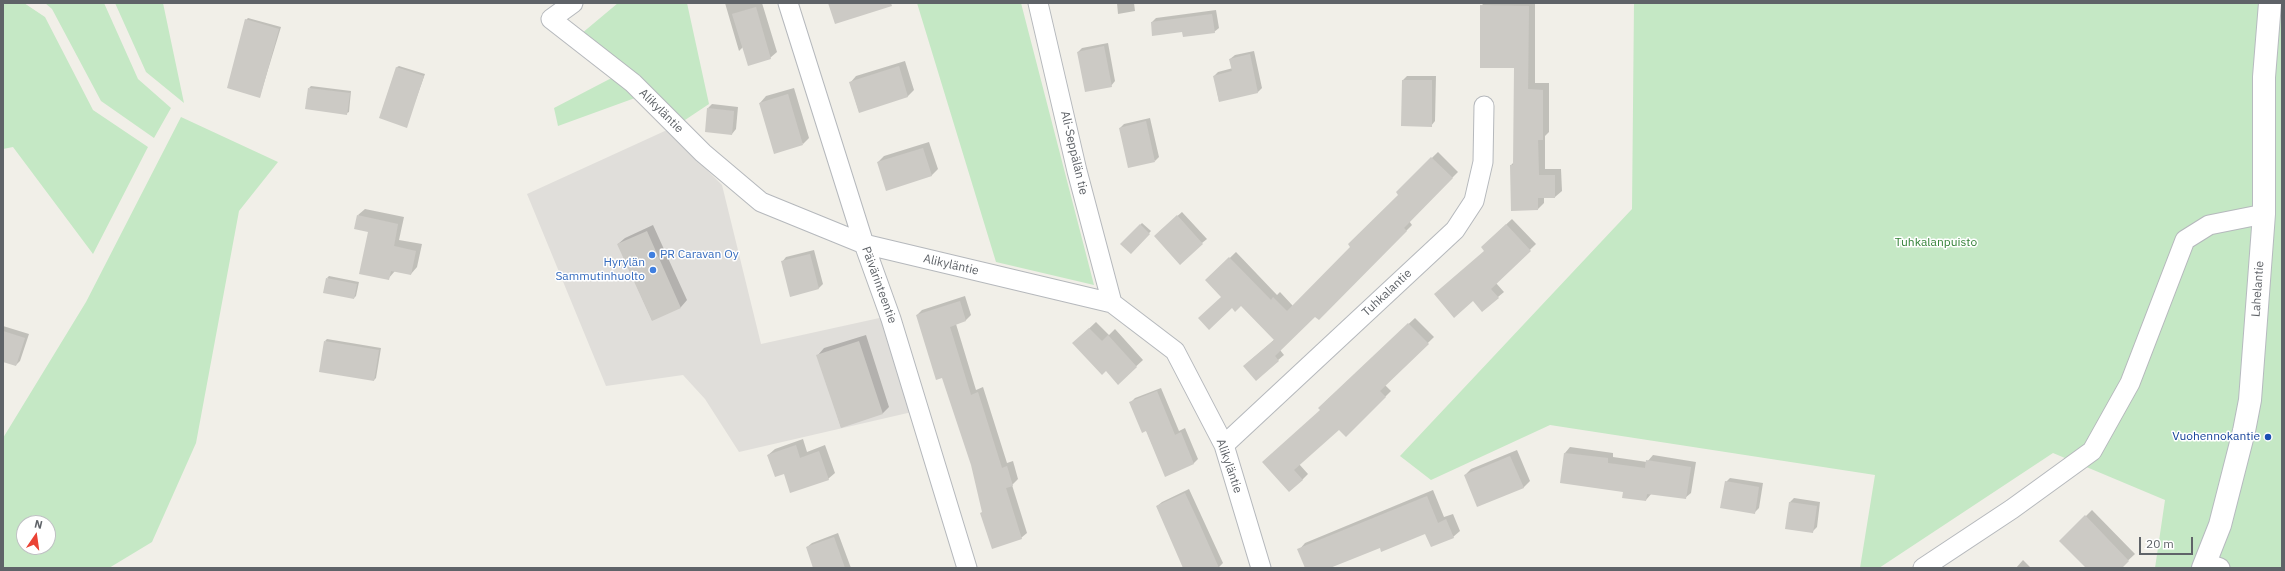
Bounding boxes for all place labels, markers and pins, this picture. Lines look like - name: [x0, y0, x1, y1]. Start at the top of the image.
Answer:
- place label: PR Caravan Oy: [660, 248, 739, 262]
- marker: PR Caravan Oy: [647, 250, 657, 260]
- place label: Hyrylän Sammutinhuolto: [555, 256, 645, 284]
- marker: Hyrylän Sammutinhuolto: [648, 265, 658, 275]
- place label: Vuohennokantie: [2172, 430, 2260, 444]
- marker: Vuohennokantie: [2263, 432, 2273, 442]

